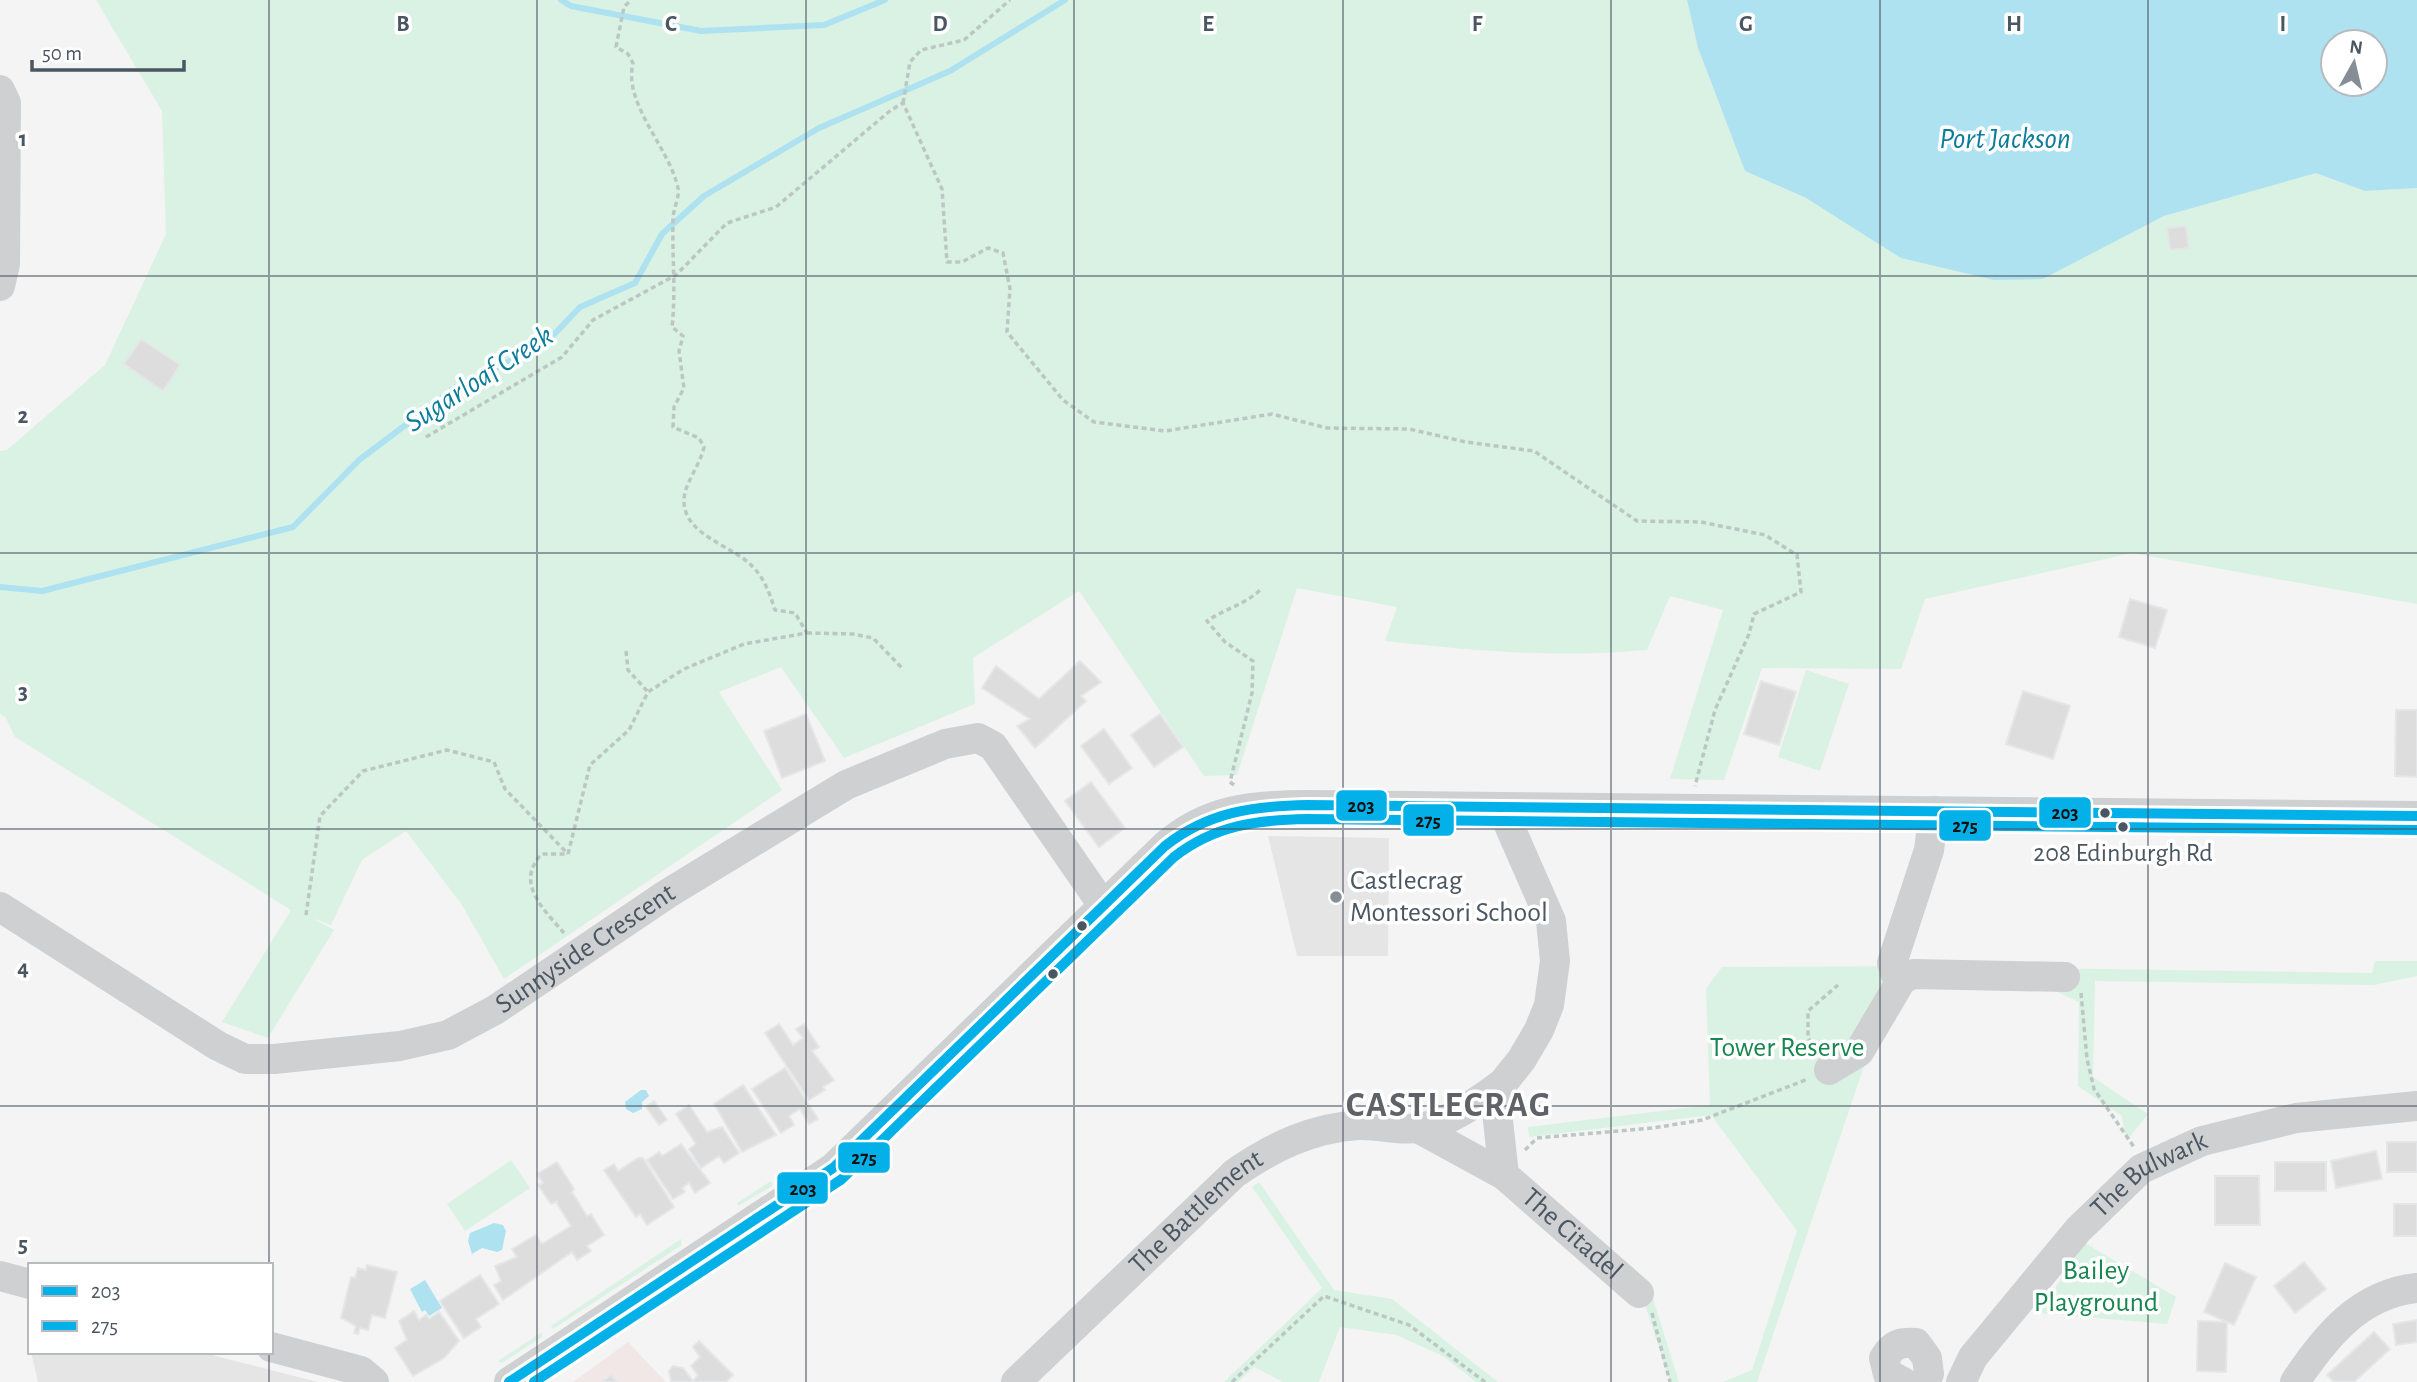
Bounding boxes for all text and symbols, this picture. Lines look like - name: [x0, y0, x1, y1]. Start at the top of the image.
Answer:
- text: B: [396, 13, 410, 36]
- text: C: [665, 13, 677, 36]
- text: D: [932, 13, 948, 36]
- text: E: [1202, 13, 1214, 36]
- text: F: [1472, 13, 1483, 36]
- text: G: [1739, 13, 1753, 36]
- text: H: [2006, 13, 2022, 36]
- text: I: [2280, 13, 2286, 36]
- scale bar: [32, 28, 184, 72]
- north arrow: [2319, 28, 2389, 98]
- text: N: [2348, 37, 2364, 58]
- text: 50 m: [42, 43, 82, 64]
- water label: Port Jackson: [1939, 124, 2071, 154]
- text: 1: [19, 128, 27, 151]
- water label: Sugarloaf Creek: [400, 320, 559, 438]
- text: 2: [18, 405, 29, 428]
- text: 3: [18, 681, 28, 704]
- line badge: 203: [1335, 789, 1388, 822]
- line badge: 203: [2038, 796, 2092, 829]
- text: 203: [1347, 797, 1375, 816]
- line badge: 275: [1402, 803, 1455, 837]
- text: 203: [2051, 804, 2079, 823]
- unlabelled marker: [2098, 806, 2112, 820]
- line badge: 275: [1938, 809, 1992, 842]
- text: 275: [1415, 812, 1441, 831]
- text: 275: [1952, 817, 1978, 836]
- marker: 208 Edinburgh Rd: [2116, 820, 2130, 834]
- place label: 208 Edinburgh Rd: [2033, 840, 2213, 866]
- place label: Castlecrag Montessori School: [1350, 867, 1548, 927]
- street label: Sunnyside Crescent: [491, 878, 680, 1019]
- marker: Castlecrag Montessori School: [1328, 889, 1344, 905]
- unlabelled marker: [1075, 919, 1089, 933]
- text: 4: [17, 957, 29, 980]
- unlabelled marker: [1046, 967, 1060, 981]
- park label: Tower Reserve: [1710, 1034, 1864, 1062]
- district label: CASTLECRAG: [1346, 1088, 1552, 1123]
- street label: The Bulwark: [2086, 1126, 2212, 1223]
- line badge: 275: [837, 1141, 891, 1174]
- street label: The Battlement: [1124, 1145, 1268, 1280]
- text: 275: [851, 1149, 877, 1168]
- line badge: 203: [776, 1171, 829, 1205]
- text: 203: [789, 1180, 817, 1199]
- street label: The Citadel: [1516, 1183, 1627, 1285]
- text: 5: [18, 1234, 28, 1257]
- park label: Bailey Playground: [2034, 1257, 2158, 1317]
- legend: [28, 1263, 273, 1354]
- text: 203: [91, 1281, 120, 1302]
- text: 275: [91, 1316, 118, 1337]

